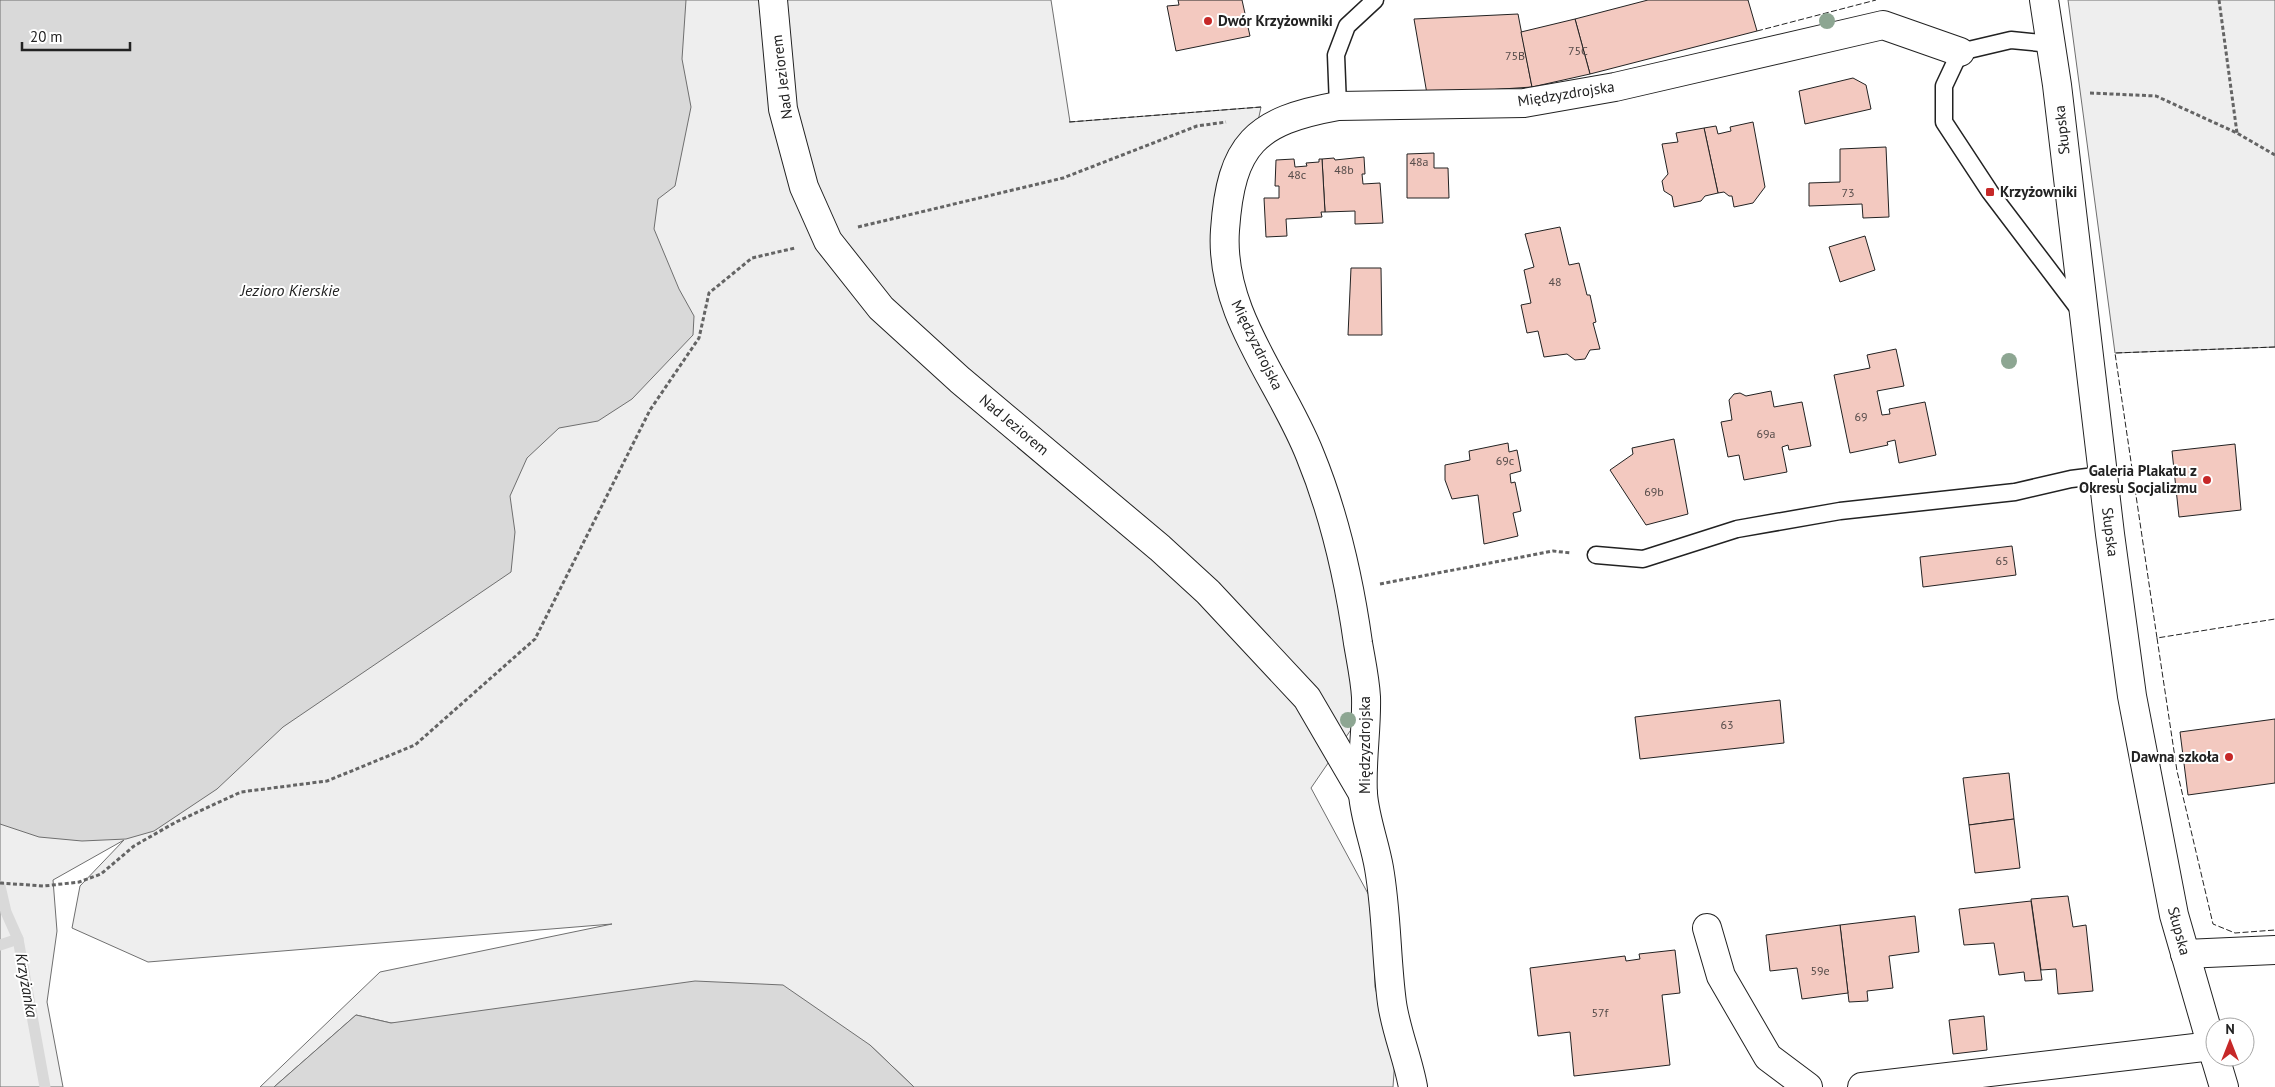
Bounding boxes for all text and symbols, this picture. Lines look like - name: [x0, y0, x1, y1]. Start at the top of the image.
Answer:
- place label: Dwór Krzyżowniki: [1218, 11, 1333, 30]
- marker: Dwór Krzyżowniki: [1202, 15, 1214, 27]
- scale bar: [22, 20, 130, 52]
- text: 20 m: [30, 27, 63, 46]
- street label: Nad Jeziorem: [767, 34, 796, 120]
- house number: 75C: [1568, 43, 1588, 58]
- house number: 75B: [1505, 48, 1525, 63]
- street label: Międzyzdrojska: [1516, 76, 1616, 111]
- street label: Słupska: [2049, 104, 2074, 156]
- house number: 48a: [1409, 154, 1429, 169]
- house number: 48b: [1334, 162, 1354, 177]
- house number: 48c: [1288, 167, 1307, 182]
- place label: Krzyżowniki: [2000, 182, 2077, 201]
- house number: 73: [1841, 185, 1855, 200]
- marker: Krzyżowniki: [1984, 186, 1996, 198]
- house number: 48: [1548, 274, 1562, 289]
- water label: Jezioro Kierskie: [240, 280, 340, 300]
- street label: Międzyzdrojska: [1227, 297, 1287, 393]
- street label: Nad Jeziorem: [976, 390, 1053, 459]
- house number: 69: [1854, 409, 1868, 424]
- house number: 69a: [1756, 426, 1776, 441]
- house number: 69c: [1496, 453, 1515, 468]
- place label: Galeria Plakatu z Okresu Socjalizmu: [2079, 461, 2197, 497]
- marker: Galeria Plakatu z Okresu Socjalizmu: [2201, 474, 2213, 486]
- house number: 69b: [1644, 484, 1664, 499]
- street label: Słupska: [2098, 506, 2123, 558]
- house number: 65: [1995, 553, 2009, 568]
- street label: Międzyzdrojska: [1355, 696, 1374, 794]
- house number: 63: [1720, 717, 1734, 732]
- place label: Dawna szkoła: [2131, 747, 2219, 766]
- marker: Dawna szkoła: [2223, 751, 2235, 763]
- street label: Słupska: [2164, 905, 2195, 957]
- water label: Krzyżanka: [11, 951, 43, 1019]
- house number: 59e: [1810, 963, 1830, 978]
- house number: 57f: [1592, 1005, 1610, 1020]
- north arrow: [2205, 1017, 2255, 1067]
- text: N: [2225, 1020, 2235, 1038]

